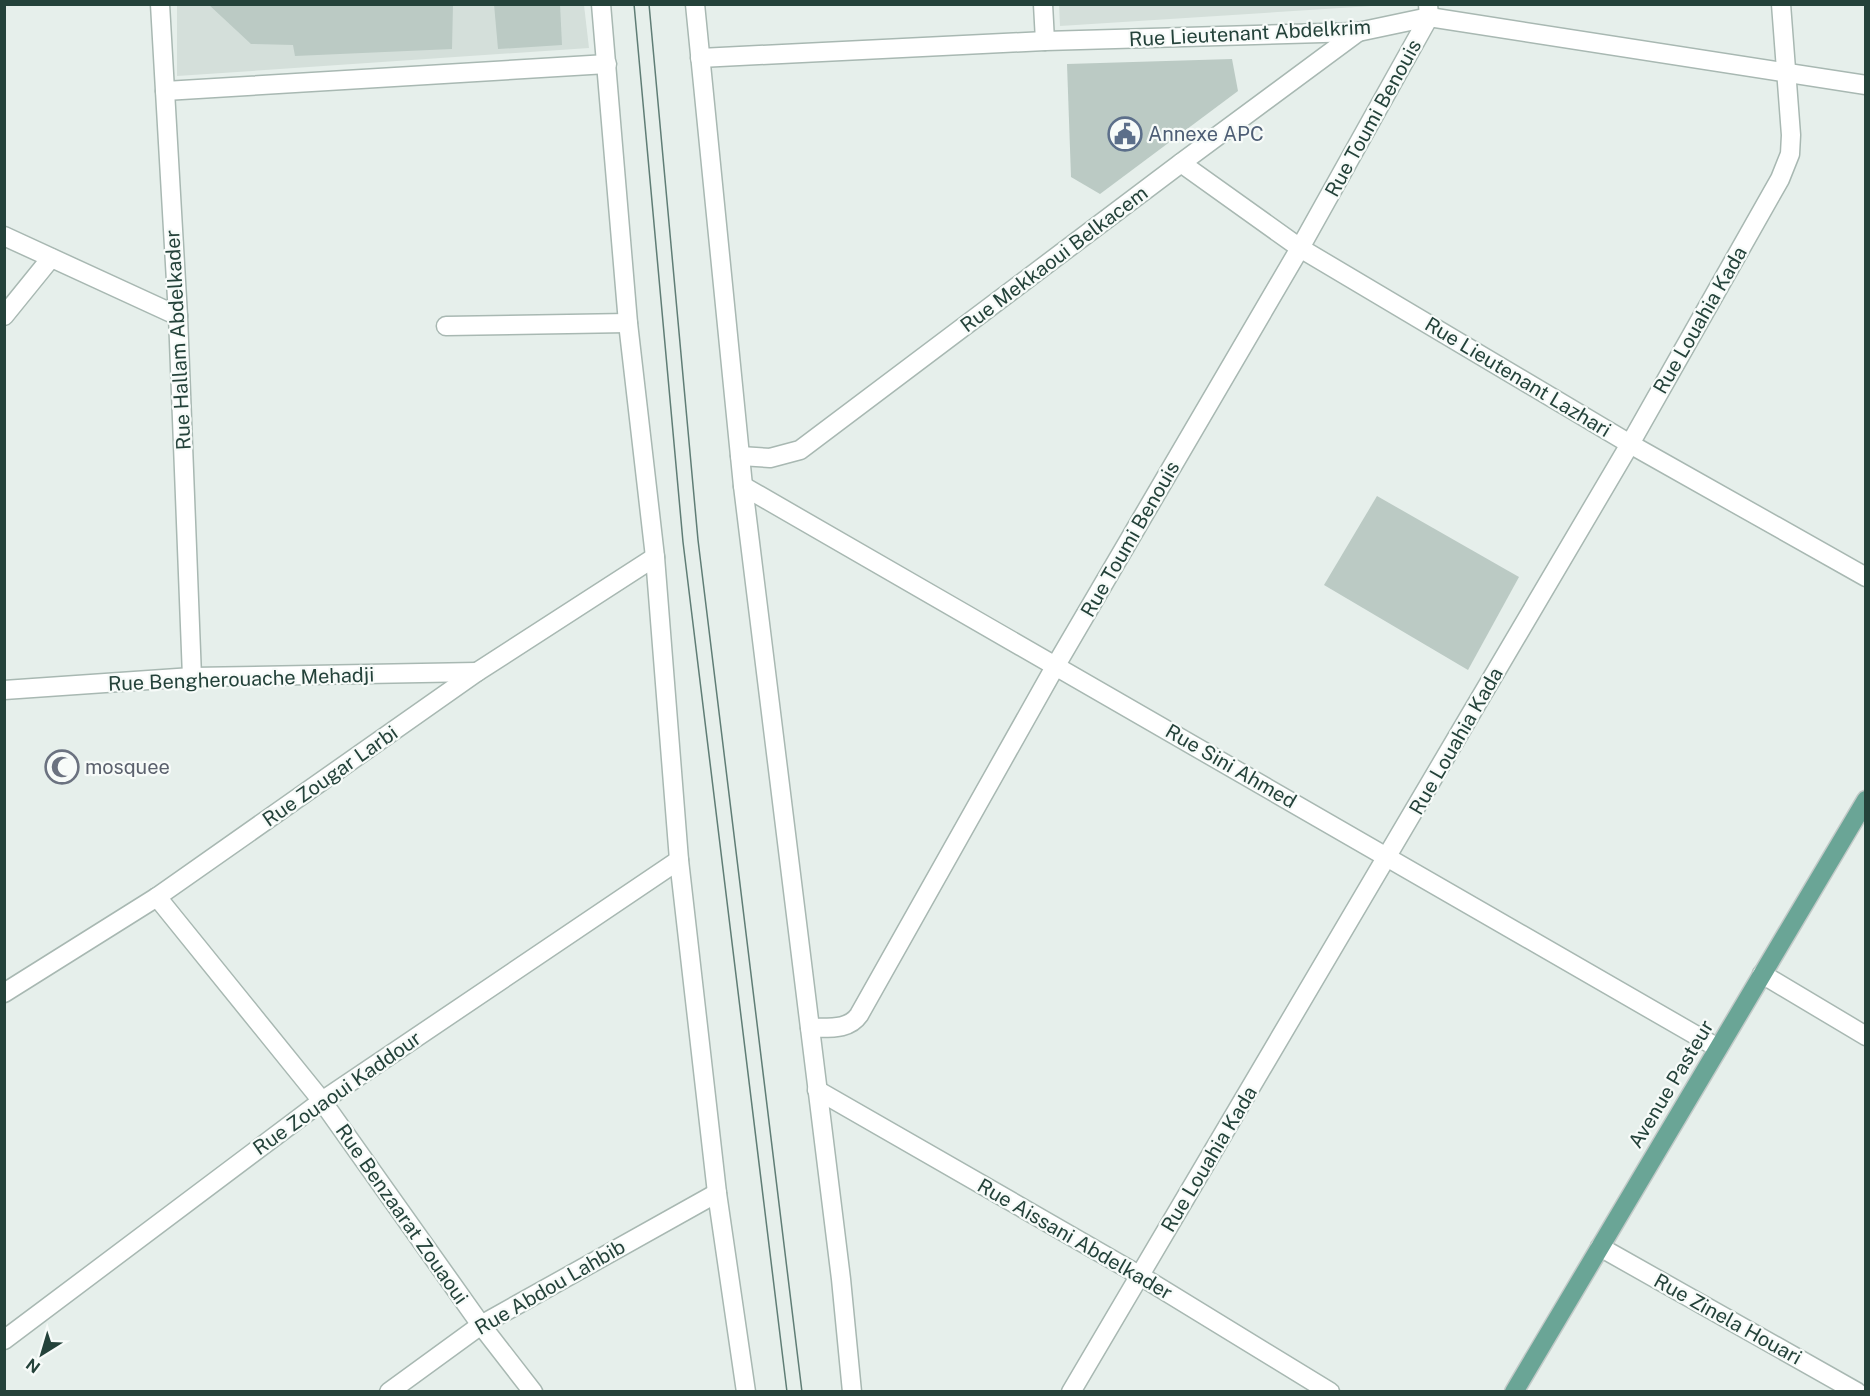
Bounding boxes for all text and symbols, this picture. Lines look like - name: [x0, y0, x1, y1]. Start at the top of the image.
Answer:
- street label: Rue Lieutenant Abdelkrim: [1128, 15, 1372, 51]
- street label: Rue Toumi Benouis: [1320, 35, 1426, 201]
- public building icon: Annexe APC: [1107, 116, 1143, 152]
- place label: Annexe APC: [1148, 122, 1264, 146]
- street label: Rue Mekkaoui Belkacem: [956, 181, 1152, 337]
- street label: Rue Hallam Abdelkader: [160, 229, 196, 451]
- street label: Rue Louahia Kada: [1648, 242, 1752, 398]
- street label: Rue Lieutenant Lazhari: [1421, 312, 1615, 442]
- street label: Rue Toumi Benouis: [1076, 457, 1184, 621]
- street label: Rue Bengherouache Mehadji: [107, 662, 375, 696]
- street label: Rue Louahia Kada: [1404, 663, 1508, 819]
- street label: Rue Sini Ahmed: [1161, 719, 1301, 813]
- street label: Rue Zougar Larbi: [258, 721, 402, 831]
- mosque icon: mosquee: [44, 749, 80, 785]
- place label: mosquee: [85, 755, 170, 779]
- street label: Avenue Pasteur: [1623, 1015, 1719, 1152]
- street label: Rue Zouaoui Kaddour: [248, 1026, 426, 1160]
- street label: Rue Louahia Kada: [1156, 1082, 1262, 1236]
- street label: Rue Benzaarat Zouaoui: [331, 1119, 473, 1309]
- street label: Rue Aissani Abdelkader: [973, 1173, 1177, 1305]
- street label: Rue Abdou Lahbib: [471, 1234, 629, 1340]
- street label: Rue Zinela Houari: [1650, 1268, 1806, 1370]
- north arrow: [12, 1324, 72, 1384]
- text: N: [23, 1354, 44, 1377]

